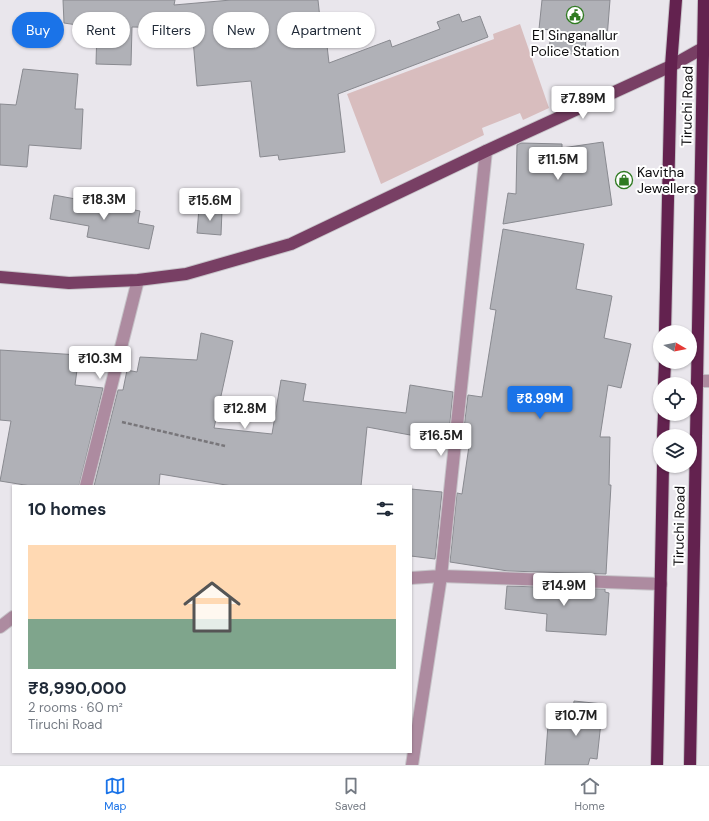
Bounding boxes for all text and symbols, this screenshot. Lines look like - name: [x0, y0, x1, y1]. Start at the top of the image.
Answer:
- public building icon: E1 Singanallur Police Station: [565, 5, 585, 25]
- chip: Buy: [12, 12, 64, 48]
- chip: Rent: [72, 12, 130, 48]
- chip: Filters: [138, 12, 205, 48]
- chip: New: [213, 12, 269, 48]
- chip: Apartment: [277, 12, 375, 48]
- place label: E1 Singanallur Police Station: [531, 26, 619, 60]
- street label: Tiruchi Road: [677, 66, 697, 146]
- pin: ₹7.89M: [550, 86, 616, 120]
- text: ₹7.89M: [560, 90, 606, 107]
- pin: ₹11.5M: [525, 147, 591, 181]
- text: ₹11.5M: [538, 151, 578, 168]
- place label: Kavitha Jewellers: [637, 163, 696, 197]
- shop icon: Kavitha Jewellers: [614, 170, 634, 190]
- pin: ₹18.3M: [71, 187, 137, 221]
- pin: ₹15.6M: [177, 188, 243, 222]
- text: ₹18.3M: [82, 191, 126, 208]
- text: ₹15.6M: [188, 192, 232, 209]
- north arrow: [653, 325, 697, 369]
- map controls: [653, 325, 697, 473]
- pin: ₹10.3M: [67, 346, 133, 380]
- text: ₹10.3M: [78, 350, 122, 367]
- button: locate: [653, 377, 697, 421]
- pin: ₹8.99M: [507, 386, 573, 420]
- text: ₹8.99M: [516, 390, 564, 407]
- pin: ₹12.8M: [212, 396, 278, 430]
- text: ₹12.8M: [223, 400, 267, 417]
- pin: ₹16.5M: [408, 423, 474, 457]
- text: ₹16.5M: [419, 427, 463, 444]
- button: layers: [653, 429, 697, 473]
- street label: Tiruchi Road: [669, 486, 689, 566]
- text: 10 homes: [28, 498, 106, 520]
- icon: filters: [374, 498, 396, 520]
- icon: home: [176, 571, 248, 643]
- pin: ₹14.9M: [531, 573, 597, 607]
- text: ₹14.9M: [542, 577, 586, 594]
- text: ₹8,990,000: [28, 677, 127, 699]
- text: 2 rooms · 60 m²: [28, 699, 123, 716]
- pin: ₹10.7M: [543, 703, 609, 737]
- text: ₹10.7M: [555, 707, 597, 724]
- text: Tiruchi Road: [28, 716, 102, 733]
- tab: Map: [104, 775, 126, 813]
- tab: Saved: [335, 775, 366, 813]
- tab: Home: [575, 775, 605, 813]

